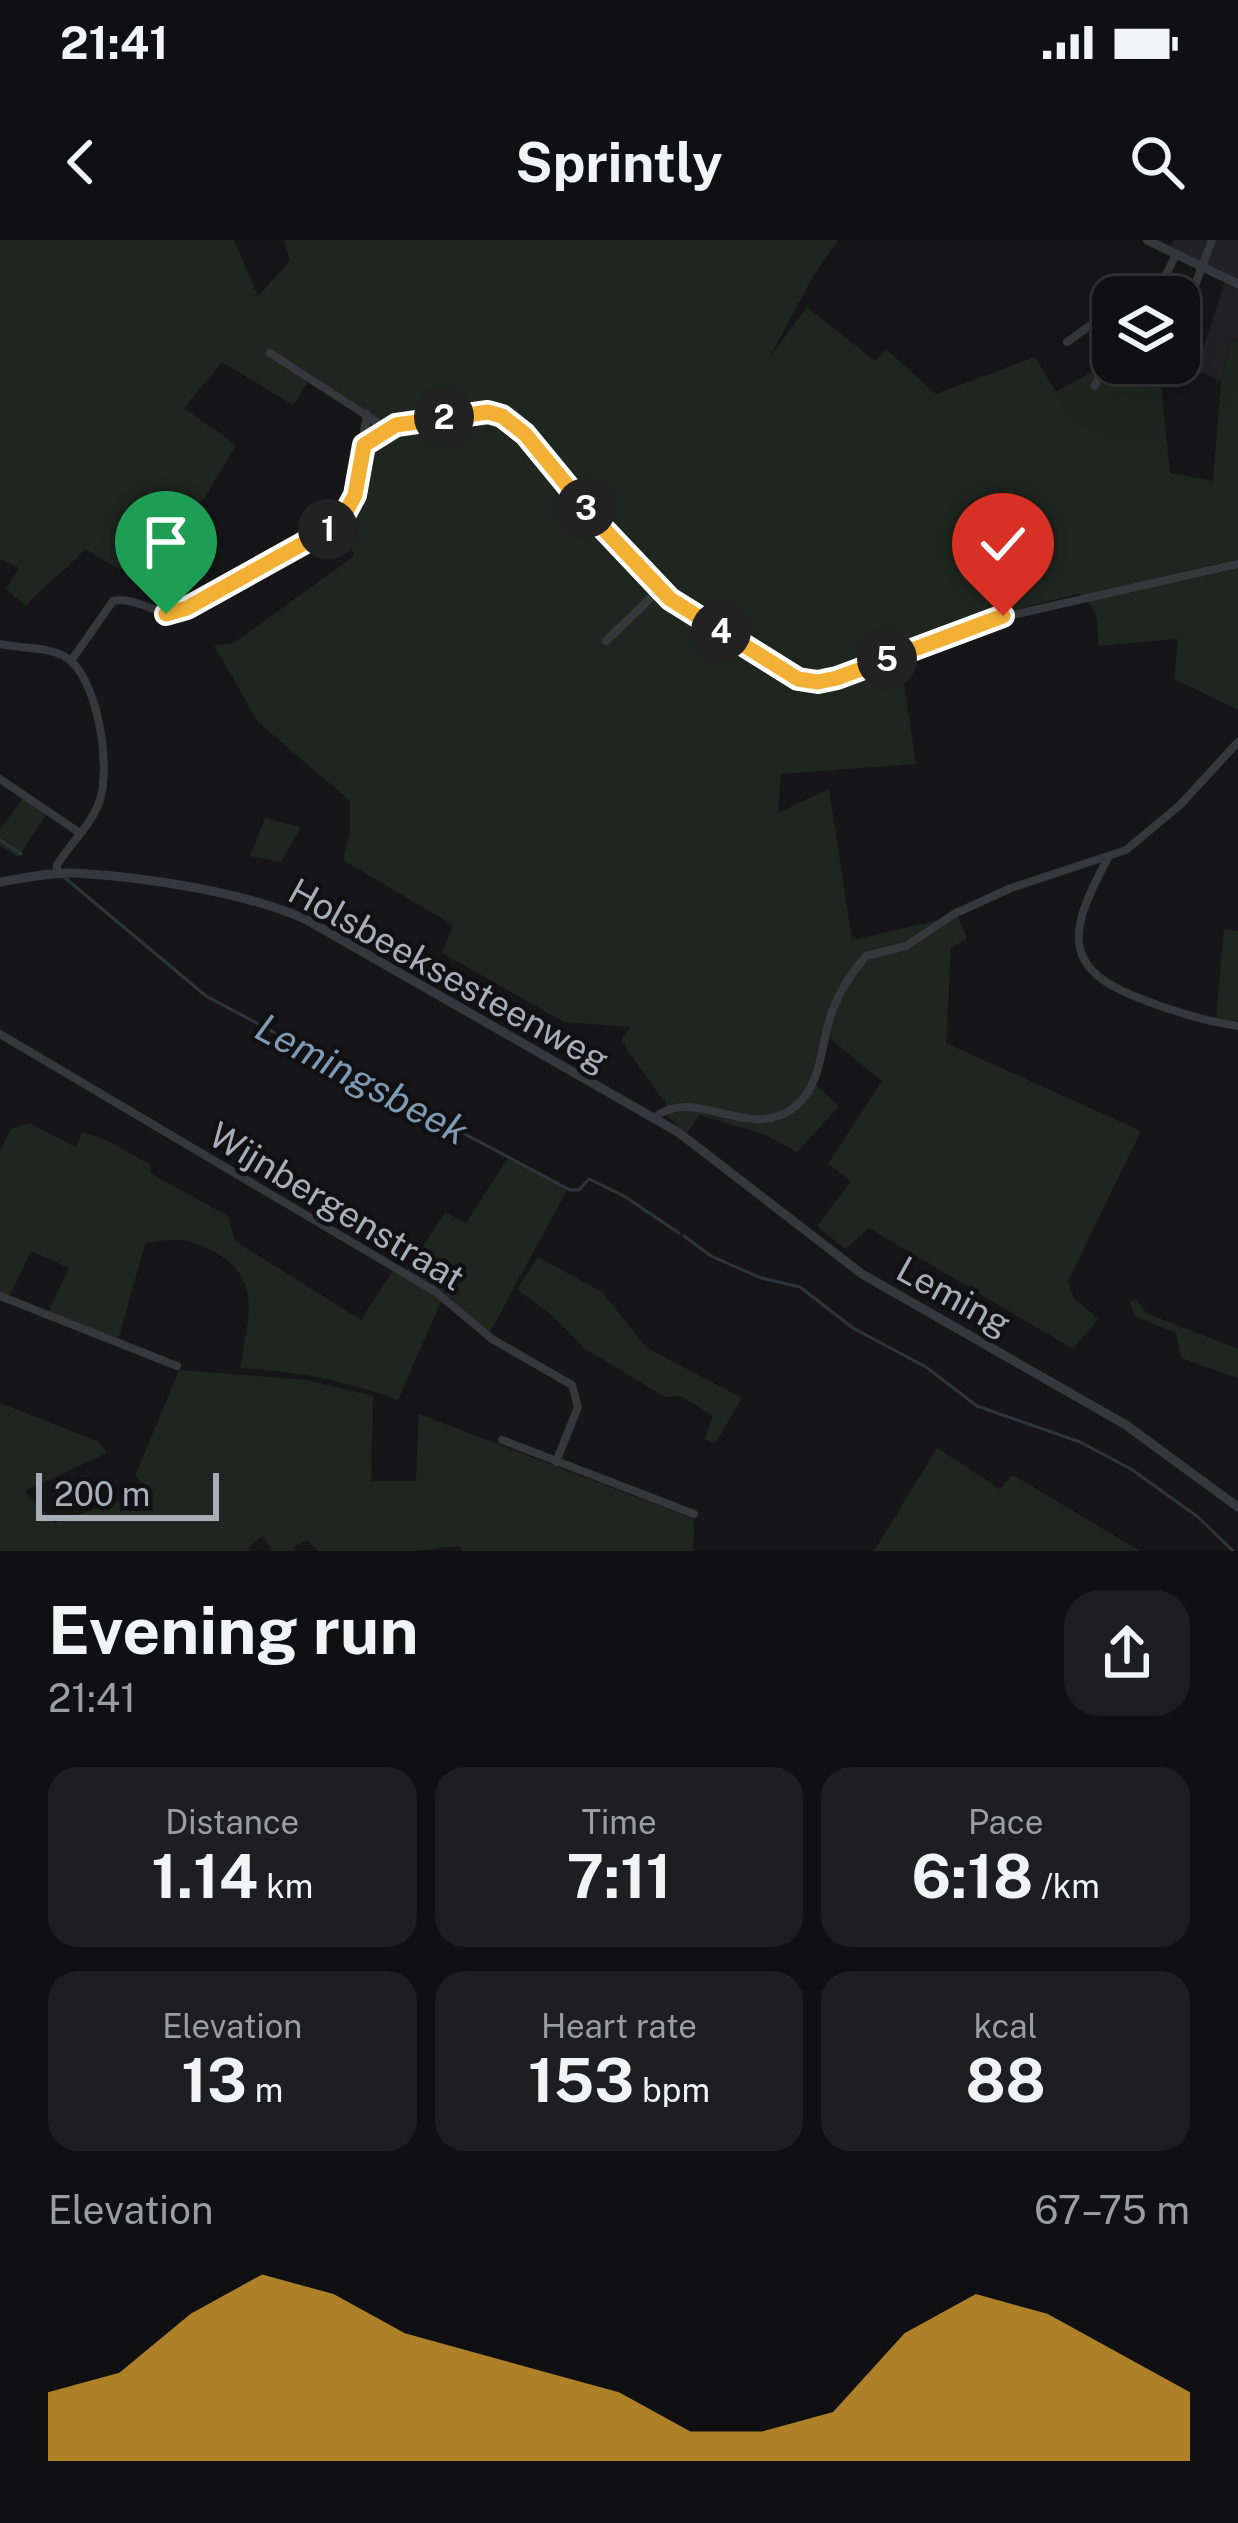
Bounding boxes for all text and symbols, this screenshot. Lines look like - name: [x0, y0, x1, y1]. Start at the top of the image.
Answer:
- text: 21:41: [60, 16, 169, 69]
- icon: back: [48, 129, 114, 195]
- icon: search: [1124, 129, 1190, 195]
- text: Sprintly: [515, 131, 723, 194]
- map controls: [1092, 276, 1200, 384]
- button: layers: [1092, 276, 1200, 384]
- pin: 2: [414, 387, 474, 447]
- text: 2: [434, 398, 454, 436]
- pin: 3: [556, 478, 616, 538]
- text: 3: [575, 489, 597, 527]
- pin: [115, 491, 217, 614]
- pin: [952, 493, 1054, 616]
- pin: 1: [298, 499, 358, 559]
- icon: arrive: [133, 509, 199, 575]
- text: 1: [321, 510, 335, 548]
- icon: check: [970, 511, 1036, 577]
- pin: 4: [691, 601, 751, 661]
- text: 4: [710, 612, 732, 650]
- pin: 5: [857, 629, 917, 689]
- text: 5: [876, 640, 898, 678]
- street label: Holsbeeksesteenweg: [282, 869, 616, 1081]
- water label: Lemingsbeek: [248, 1004, 476, 1154]
- street label: Wijnbergenstraat: [202, 1113, 472, 1299]
- street label: Leming: [890, 1248, 1018, 1344]
- scale bar: [36, 1467, 219, 1520]
- text: 200 m: [54, 1475, 150, 1513]
- button: share: [1064, 1590, 1190, 1716]
- text: Evening run: [48, 1591, 419, 1669]
- text: 21:41: [48, 1675, 136, 1721]
- text: Distance: [165, 1803, 299, 1841]
- text: Time: [581, 1803, 657, 1841]
- text: Pace: [968, 1803, 1043, 1841]
- text: 1.14: [151, 1841, 258, 1912]
- text: 7:11: [566, 1841, 672, 1912]
- text: 6:18: [911, 1841, 1033, 1912]
- text: km: [258, 1867, 313, 1905]
- text: /km: [1033, 1867, 1100, 1905]
- text: Elevation: [162, 2007, 302, 2045]
- text: Heart rate: [541, 2007, 697, 2045]
- text: kcal: [974, 2007, 1038, 2045]
- text: 13: [181, 2045, 247, 2116]
- text: 153: [528, 2045, 634, 2116]
- text: 88: [965, 2045, 1046, 2116]
- text: m: [247, 2071, 283, 2109]
- text: bpm: [634, 2071, 710, 2109]
- text: Elevation: [48, 2187, 214, 2233]
- text: 67–75 m: [1034, 2187, 1190, 2233]

